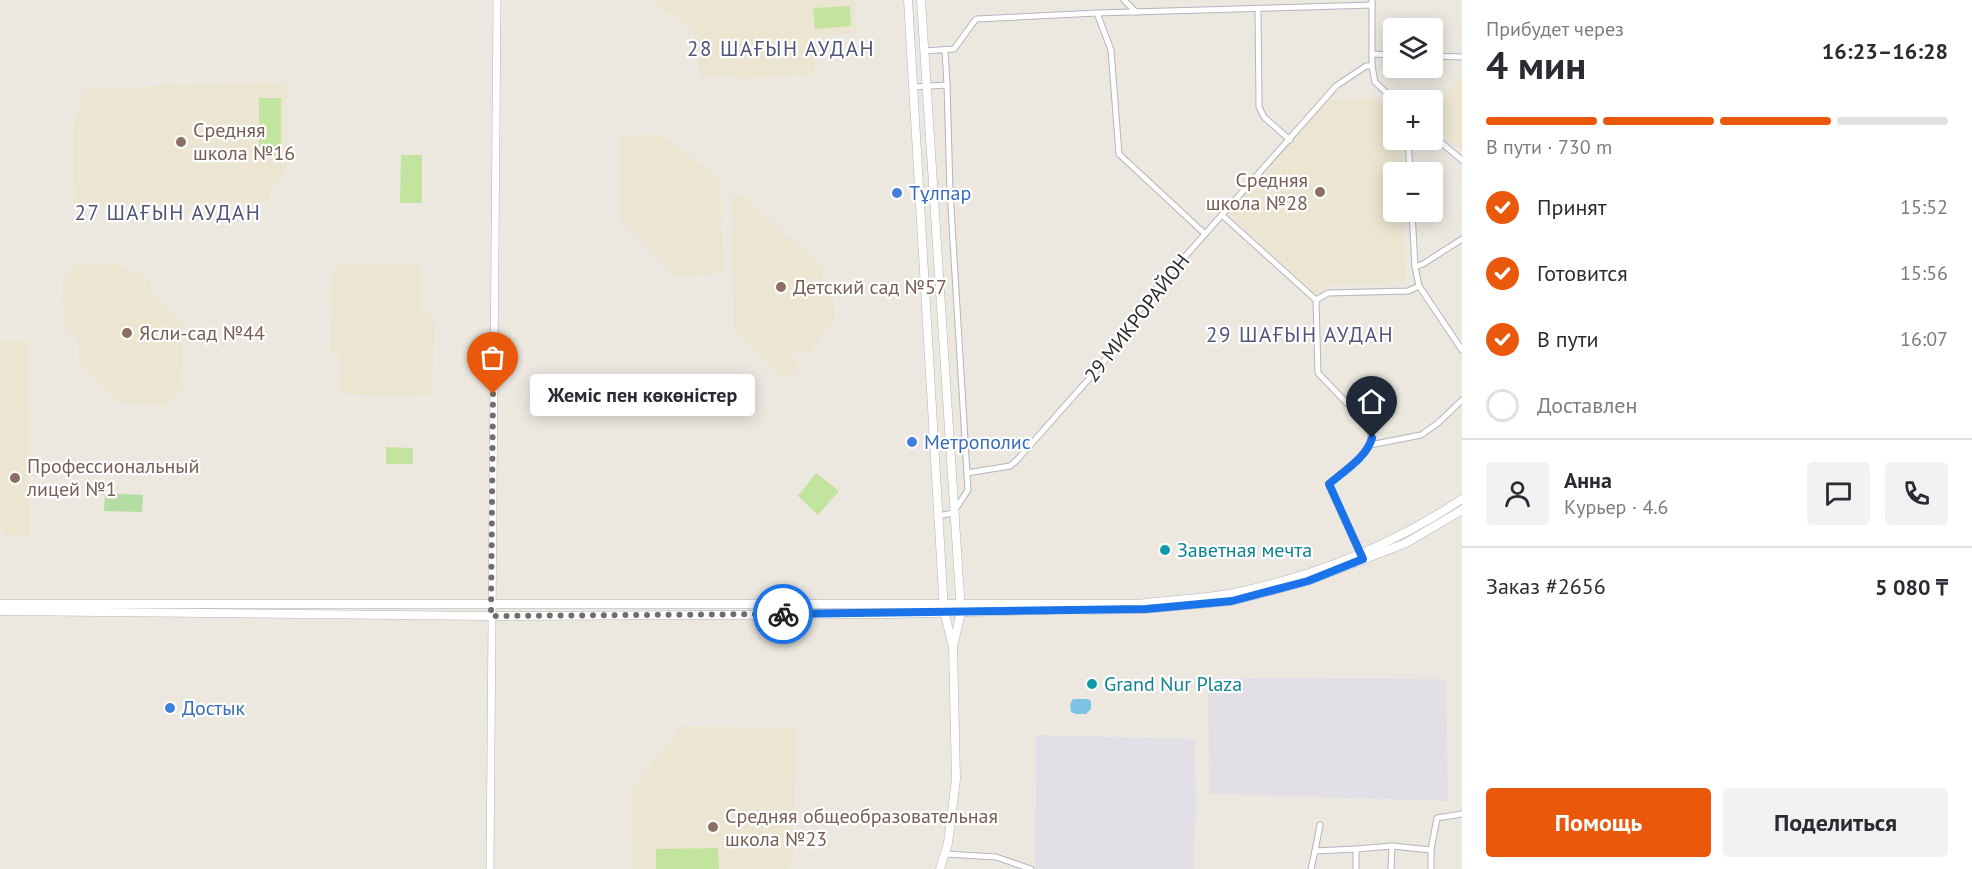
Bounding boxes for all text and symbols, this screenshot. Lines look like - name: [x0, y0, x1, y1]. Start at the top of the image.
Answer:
- text: Прибудет через: [1486, 16, 1624, 42]
- map controls: [1383, 18, 1443, 222]
- button: layers: [1383, 18, 1443, 78]
- district label: 28 ШАҒЫН АУДАН: [687, 35, 875, 62]
- text: 16:23–16:28: [1822, 37, 1948, 65]
- text: 4 мин: [1486, 39, 1586, 90]
- button: +: [1383, 90, 1443, 150]
- place label: Средняя школа №16: [193, 117, 295, 166]
- text: В пути · 730 m: [1486, 134, 1612, 160]
- marker: Средняя школа №16: [174, 135, 188, 149]
- button: −: [1383, 162, 1443, 222]
- place label: Средняя школа №28: [1206, 167, 1308, 216]
- place label: Тұлпар: [909, 180, 971, 206]
- marker: Средняя школа №28: [1313, 185, 1327, 199]
- marker: Тұлпар: [890, 186, 904, 200]
- icon: check: [1486, 191, 1519, 224]
- text: Принят: [1537, 193, 1607, 221]
- text: 15:52: [1900, 194, 1948, 220]
- district label: 27 ШАҒЫН АУДАН: [75, 199, 261, 226]
- street label: 29 МИКРОРАЙОН: [1079, 249, 1195, 387]
- icon: check: [1486, 257, 1519, 290]
- text: Готовится: [1537, 259, 1628, 287]
- text: 15:56: [1900, 260, 1948, 286]
- place label: Детский сад №57: [793, 274, 947, 300]
- marker: Детский сад №57: [774, 280, 788, 294]
- place label: Ясли-сад №44: [139, 320, 265, 346]
- district label: 29 ШАҒЫН АУДАН: [1206, 321, 1394, 348]
- icon: check: [1486, 323, 1519, 356]
- text: В пути: [1537, 325, 1599, 353]
- marker: Ясли-сад №44: [120, 326, 134, 340]
- text: 16:07: [1900, 326, 1948, 352]
- pin: [467, 332, 518, 394]
- icon: bag: [476, 341, 509, 374]
- callout: Жеміс пен көкөністер: [529, 373, 754, 415]
- pin: [1346, 376, 1397, 438]
- text: Жеміс пен көкөністер: [548, 382, 737, 408]
- icon: home: [1355, 385, 1388, 418]
- text: Доставлен: [1537, 391, 1637, 419]
- place label: Метрополис: [924, 429, 1031, 455]
- marker: Метрополис: [905, 435, 919, 449]
- place label: Профессиональный лицей №1: [26, 453, 199, 502]
- button: person: [1486, 462, 1549, 525]
- button: chat: [1807, 462, 1870, 525]
- button: phone: [1885, 462, 1948, 525]
- text: Анна: [1564, 466, 1612, 494]
- marker: Профессиональный лицей №1: [8, 471, 22, 485]
- text: Курьер · 4.6: [1564, 494, 1668, 520]
- place label: Заветная мечта: [1177, 537, 1312, 563]
- marker: Заветная мечта: [1158, 543, 1172, 557]
- text: Заказ #2656: [1486, 572, 1606, 600]
- text: 5 080 ₸: [1875, 573, 1948, 601]
- courier: [753, 584, 813, 644]
- icon: bike: [767, 598, 800, 631]
- place label: Grand Nur Plaza: [1104, 671, 1242, 697]
- marker: Grand Nur Plaza: [1085, 677, 1099, 691]
- place label: Достык: [182, 695, 245, 721]
- marker: Достык: [163, 701, 177, 715]
- button: Помощь: [1486, 788, 1711, 857]
- button: Поделиться: [1723, 788, 1948, 857]
- place label: Средняя общеобразовательная школа №23: [725, 803, 998, 852]
- marker: Средняя общеобразовательная школа №23: [706, 820, 720, 834]

